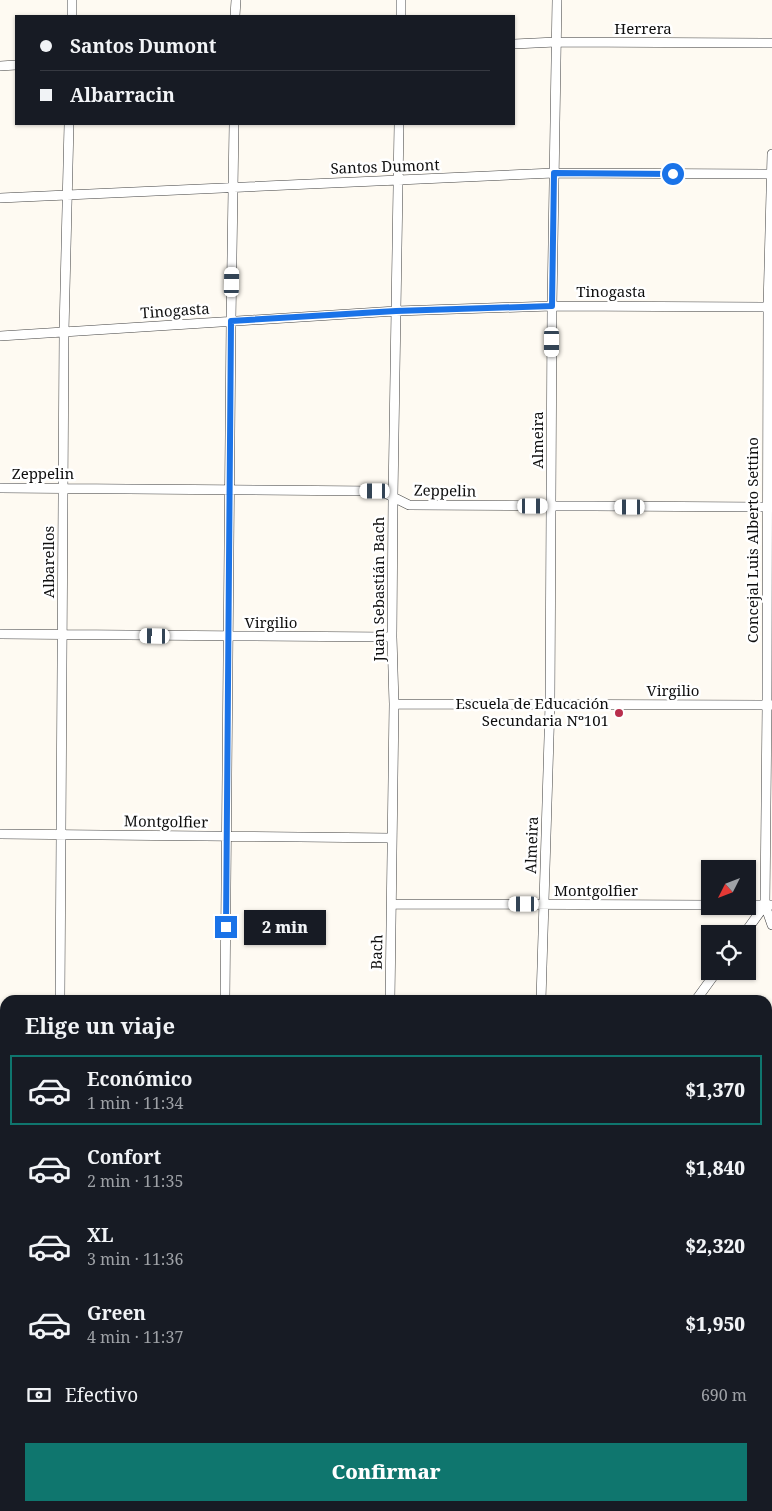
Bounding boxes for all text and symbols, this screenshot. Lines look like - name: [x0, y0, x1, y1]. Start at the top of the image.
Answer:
- street label: Herrera: [614, 18, 672, 38]
- text: Santos Dumont: [70, 33, 217, 59]
- text: Albarracin: [70, 82, 175, 108]
- street label: Santos Dumont: [330, 154, 440, 178]
- route start: [662, 163, 684, 185]
- car: [224, 267, 239, 297]
- street label: Tinogasta: [576, 281, 646, 301]
- street label: Tinogasta: [140, 298, 210, 322]
- car: [544, 327, 559, 357]
- street label: Almeira: [527, 411, 547, 469]
- street label: Concejal Luis Alberto Settino: [742, 437, 762, 643]
- street label: Zeppelin: [12, 463, 75, 483]
- street label: Zeppelin: [414, 479, 477, 501]
- car: [360, 484, 390, 499]
- car: [518, 499, 548, 514]
- car: [615, 500, 645, 515]
- street label: Juan Sebastián Bach: [368, 516, 388, 662]
- street label: Albarellos: [38, 525, 58, 598]
- street label: Virgilio: [245, 612, 297, 632]
- car: [139, 628, 170, 644]
- street label: Virgilio: [647, 680, 699, 700]
- place label: Escuela de Educación Secundaria Nº101: [455, 693, 609, 730]
- marker: Escuela de Educación Secundaria Nº101: [613, 707, 625, 719]
- street label: Montgolfier: [124, 810, 208, 832]
- street label: Almeira: [520, 816, 542, 874]
- north arrow: [701, 860, 756, 915]
- map controls: [701, 860, 756, 980]
- street label: Montgolfier: [554, 880, 638, 900]
- car: [509, 897, 539, 912]
- callout: 2 min: [244, 910, 326, 944]
- route end: [215, 916, 237, 938]
- text: 2 min: [262, 916, 308, 938]
- button: locate: [701, 925, 756, 980]
- street label: Bach: [366, 934, 386, 970]
- text: Elige un viaje: [25, 1010, 175, 1040]
- text: Económico: [87, 1066, 193, 1092]
- icon: car: [27, 1068, 72, 1113]
- text: $1,370: [685, 1077, 745, 1103]
- text: 1 min · 11:34: [87, 1092, 183, 1114]
- text: Confort: [87, 1144, 161, 1170]
- icon: car: [27, 1146, 72, 1191]
- text: $1,840: [685, 1155, 745, 1181]
- text: 2 min · 11:35: [87, 1170, 183, 1192]
- text: XL: [87, 1222, 113, 1248]
- icon: car: [27, 1224, 72, 1269]
- text: $2,320: [685, 1233, 745, 1259]
- text: 3 min · 11:36: [87, 1248, 183, 1270]
- text: Green: [87, 1300, 146, 1326]
- icon: car: [27, 1302, 72, 1347]
- text: $1,950: [685, 1311, 745, 1337]
- text: 4 min · 11:37: [87, 1326, 183, 1348]
- icon: cash: [25, 1381, 53, 1409]
- text: Efectivo: [65, 1382, 138, 1408]
- text: 690 m: [701, 1384, 747, 1406]
- button: Confirmar: [25, 1443, 747, 1501]

